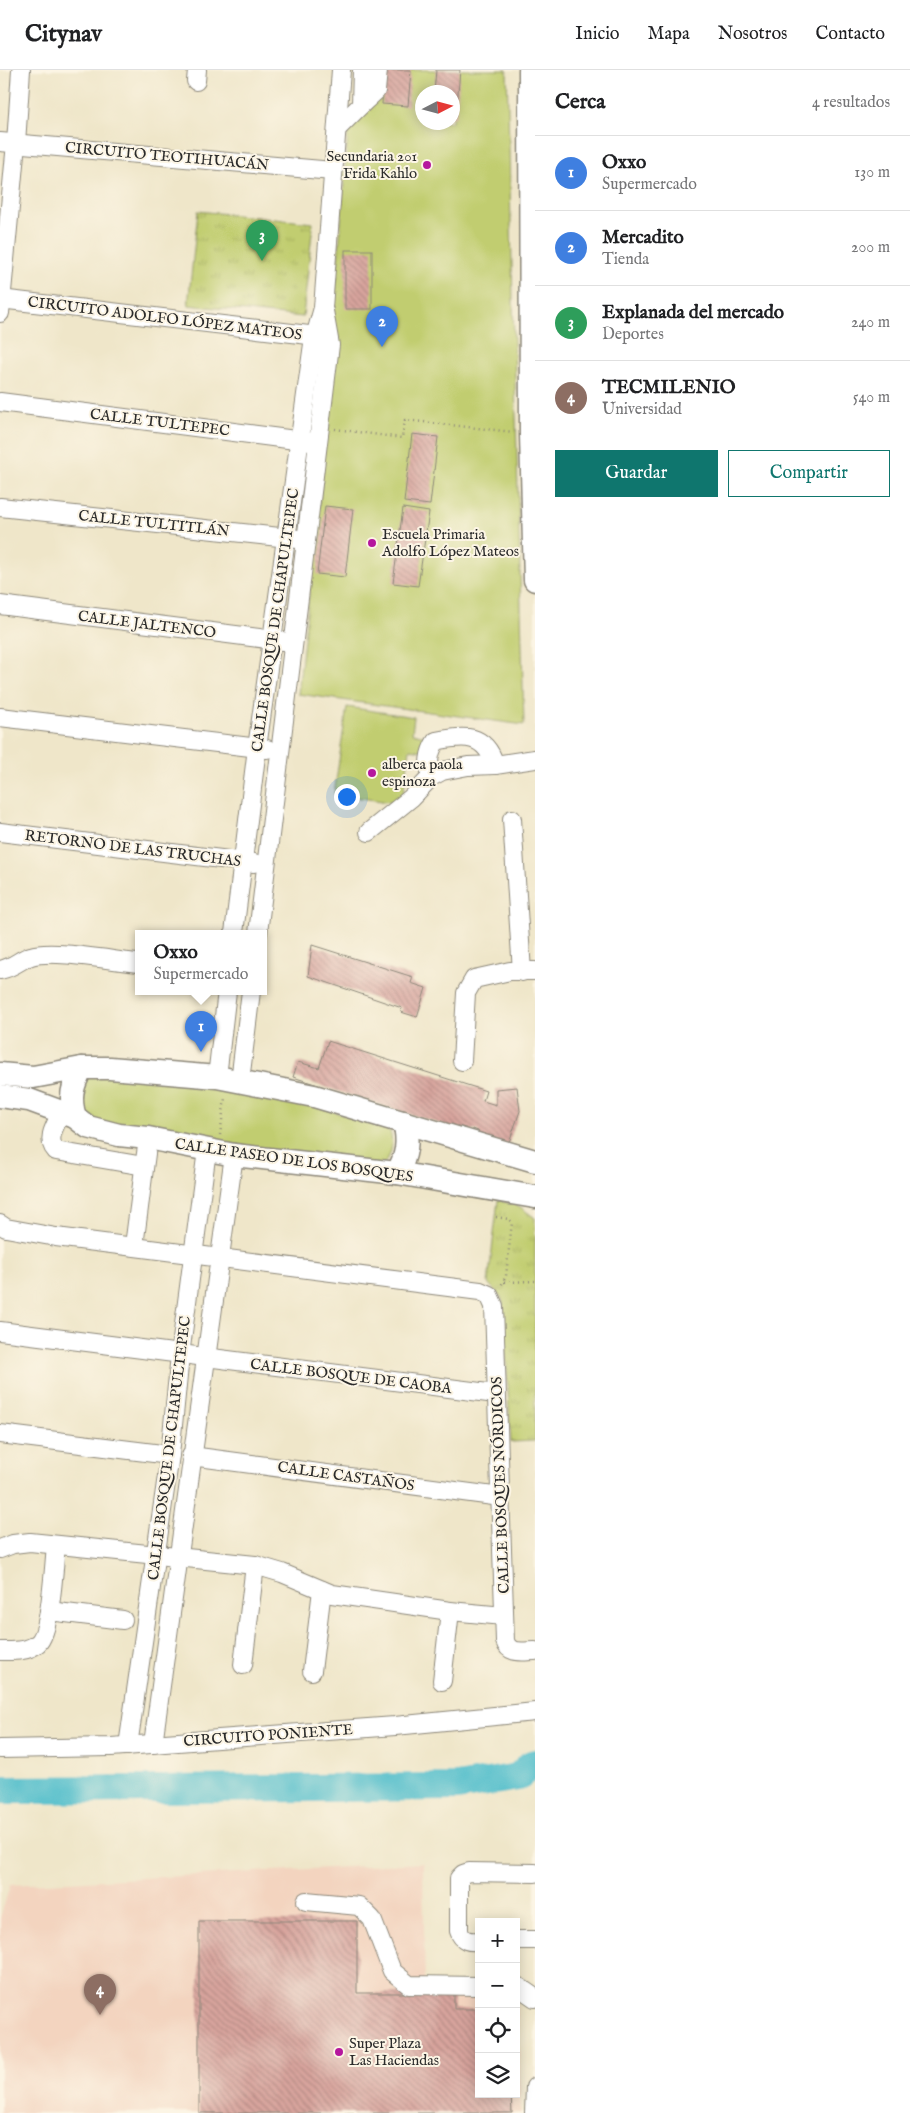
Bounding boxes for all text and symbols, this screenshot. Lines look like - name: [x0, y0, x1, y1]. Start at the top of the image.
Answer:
- text: Citynav: [25, 19, 102, 50]
- text: Inicio: [575, 23, 620, 46]
- text: Mapa: [648, 23, 690, 46]
- text: Nosotros: [718, 23, 787, 46]
- text: Contacto: [815, 23, 885, 46]
- north arrow: [415, 85, 460, 130]
- text: Cerca: [555, 89, 605, 116]
- text: 4 resultados: [812, 93, 890, 113]
- street label: CIRCUITO TEOTIHUACÁN: [64, 138, 270, 175]
- place label: Secundaria 201 Frida Kahlo: [327, 147, 417, 183]
- text: Oxxo: [602, 151, 646, 175]
- marker: Secundaria 201 Frida Kahlo: [421, 159, 433, 171]
- text: 1: [568, 163, 574, 183]
- text: 130 m: [854, 163, 890, 183]
- text: Supermercado: [602, 175, 697, 195]
- pin: 3: [246, 220, 278, 261]
- text: Mercadito: [602, 226, 684, 250]
- text: 2: [567, 238, 575, 258]
- text: 200 m: [851, 238, 890, 258]
- text: Tienda: [602, 250, 649, 270]
- street label: CIRCUITO ADOLFO LÓPEZ MATEOS: [27, 292, 303, 345]
- text: Explanada del mercado: [602, 301, 784, 325]
- pin: 2: [366, 306, 398, 347]
- text: 3: [568, 313, 574, 333]
- text: 240 m: [851, 313, 890, 333]
- text: Deportes: [602, 325, 664, 345]
- text: TECMILENIO: [602, 376, 735, 400]
- text: 4: [567, 388, 575, 408]
- text: 540 m: [853, 388, 890, 408]
- text: Universidad: [602, 400, 682, 420]
- street label: CALLE TULTEPEC: [89, 404, 231, 441]
- button: Guardar: [555, 450, 718, 497]
- button: Compartir: [728, 450, 890, 497]
- street label: CALLE BOSQUE DE CHAPULTEPEC: [248, 487, 303, 753]
- street label: CALLE TULTITLÁN: [78, 506, 230, 541]
- place label: Escuela Primaria Adolfo López Mateos: [381, 525, 519, 561]
- marker: Escuela Primaria Adolfo López Mateos: [366, 537, 378, 549]
- street label: CALLE JALTENCO: [77, 607, 217, 642]
- place label: alberca paola espinoza: [382, 755, 463, 791]
- marker: alberca paola espinoza: [366, 767, 378, 779]
- your location: [334, 784, 360, 810]
- street label: RETORNO DE LAS TRUCHAS: [24, 826, 242, 871]
- popup: [135, 930, 267, 995]
- text: Oxxo: [154, 941, 198, 965]
- text: Supermercado: [154, 965, 248, 985]
- pin: 1: [185, 1011, 217, 1052]
- street label: CALLE PASEO DE LOS BOSQUES: [174, 1134, 414, 1187]
- street label: CALLE BOSQUE DE CHAPULTEPEC: [144, 1315, 195, 1581]
- street label: CALLE BOSQUE DE CAOBA: [249, 1355, 454, 1398]
- street label: CALLE BOSQUES NÓRDICOS: [487, 1376, 514, 1594]
- street label: CALLE CASTAÑOS: [276, 1457, 415, 1495]
- street label: CIRCUITO PONIENTE: [183, 1720, 353, 1751]
- map controls: [475, 1918, 520, 2098]
- button: +: [475, 1918, 520, 1963]
- button: −: [475, 1963, 520, 2008]
- pin: 4: [84, 1974, 116, 2015]
- button: locate: [475, 2008, 520, 2053]
- place label: Super Plaza Las Haciendas: [349, 2034, 439, 2070]
- marker: Super Plaza Las Haciendas: [333, 2046, 345, 2058]
- button: layers: [475, 2053, 520, 2098]

